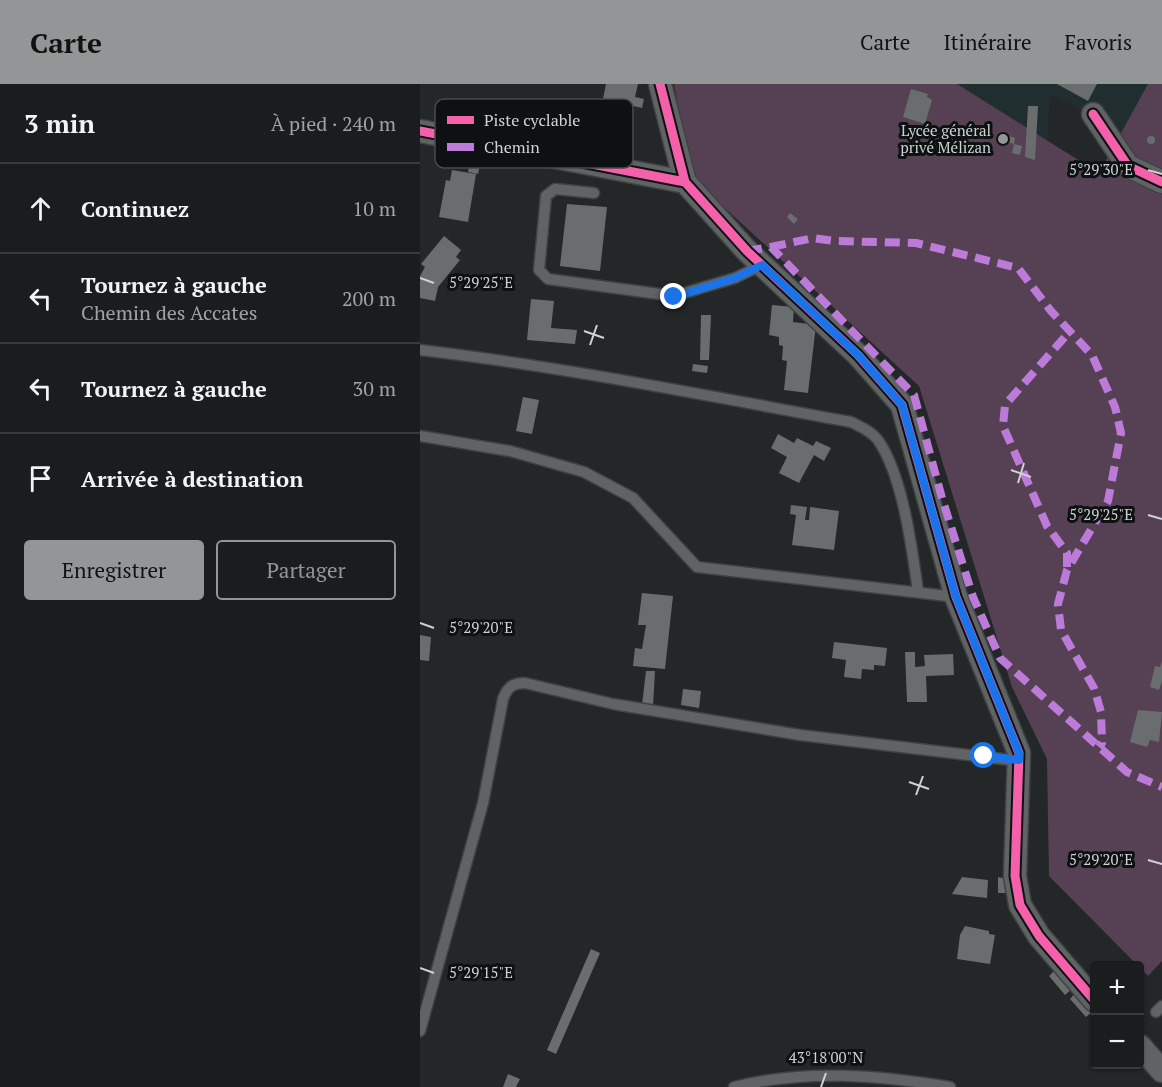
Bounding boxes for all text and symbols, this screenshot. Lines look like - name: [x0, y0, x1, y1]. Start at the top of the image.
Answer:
- text: Carte: [30, 24, 102, 61]
- text: Carte: [860, 28, 910, 56]
- text: Itinéraire: [943, 28, 1032, 56]
- text: Favoris: [1065, 28, 1132, 56]
- legend: [435, 99, 633, 168]
- text: 3 min: [24, 106, 95, 140]
- text: Piste cyclable: [484, 109, 580, 131]
- text: À pied · 240 m: [271, 110, 396, 137]
- place label: Lycée général privé Mélizan: [900, 120, 991, 157]
- marker: Lycée général privé Mélizan: [996, 132, 1010, 146]
- text: Chemin: [484, 136, 540, 158]
- text: 5°29'30"E: [1069, 159, 1133, 179]
- icon: ahead: [24, 192, 57, 225]
- text: Continuez: [81, 194, 189, 223]
- text: 10 m: [353, 195, 396, 222]
- text: Tournez à gauche: [81, 270, 267, 299]
- text: 5°29'25"E: [449, 272, 513, 292]
- icon: left: [24, 282, 57, 315]
- route end: [660, 283, 686, 309]
- text: 200 m: [342, 285, 396, 312]
- text: Chemin des Accates: [81, 299, 257, 326]
- icon: left: [24, 372, 57, 405]
- text: Tournez à gauche: [81, 374, 267, 403]
- text: 30 m: [353, 375, 396, 402]
- icon: arrive: [24, 462, 57, 495]
- text: Arrivée à destination: [81, 464, 303, 493]
- text: 5°29'25"E: [1069, 504, 1133, 524]
- button: Enregistrer: [24, 540, 204, 600]
- button: Partager: [216, 540, 396, 600]
- text: 5°29'20"E: [449, 617, 513, 637]
- route start: [970, 742, 996, 768]
- text: 5°29'20"E: [1069, 849, 1133, 869]
- map controls: [1090, 961, 1144, 1069]
- button: +: [1090, 961, 1144, 1015]
- text: 5°29'15"E: [449, 962, 513, 982]
- button: −: [1090, 1015, 1144, 1069]
- text: 43°18'00"N: [789, 1047, 863, 1067]

